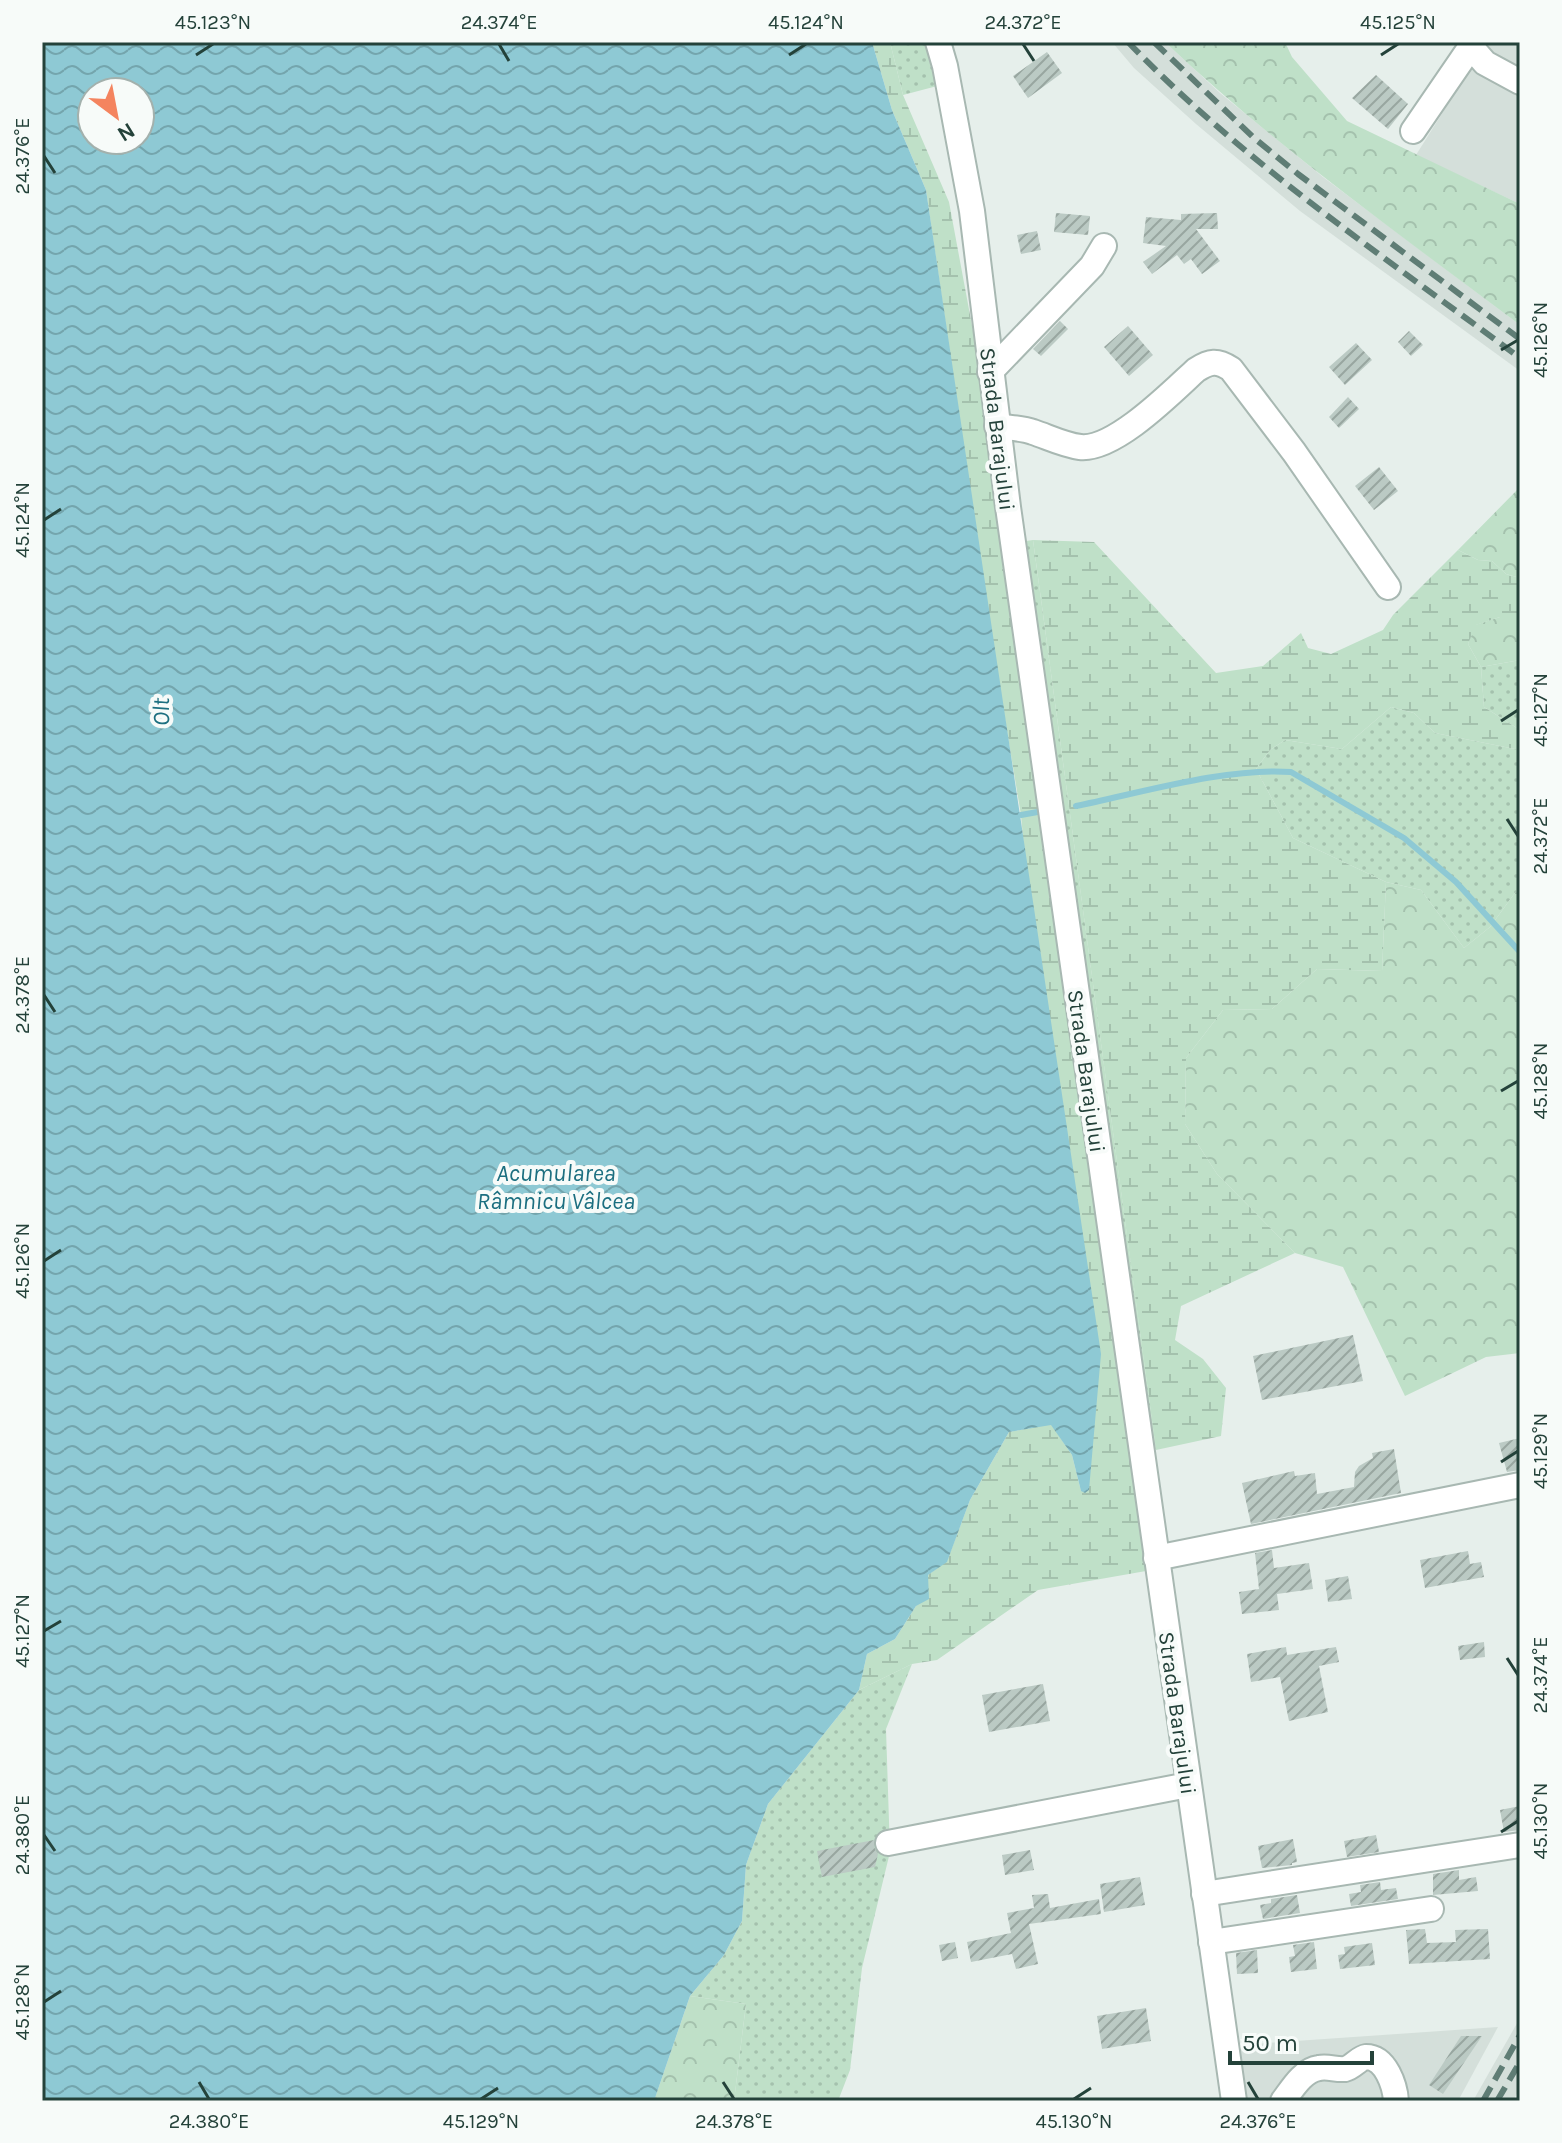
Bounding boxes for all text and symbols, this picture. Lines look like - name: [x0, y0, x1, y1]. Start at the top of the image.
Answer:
- text: 45.123°N: [175, 11, 251, 34]
- text: 24.374°E: [461, 11, 537, 34]
- text: 45.124°N: [768, 11, 844, 34]
- text: 24.372°E: [984, 11, 1062, 34]
- text: 45.125°N: [1360, 11, 1436, 34]
- north arrow: [76, 76, 156, 156]
- text: 24.376°E: [11, 117, 34, 195]
- text: N: [112, 117, 140, 147]
- text: 45.126°N: [1529, 302, 1552, 378]
- street label: Strada Barajului: [974, 346, 1020, 512]
- text: 45.124°N: [11, 482, 34, 558]
- text: 45.127°N: [1529, 673, 1552, 747]
- water label: Olt: [147, 697, 175, 726]
- text: 24.372°E: [1529, 797, 1552, 875]
- text: 24.378°E: [11, 956, 34, 1034]
- street label: Strada Barajului: [1062, 988, 1110, 1154]
- text: 45.128°N: [1529, 1042, 1552, 1120]
- water label: Acumularea Râmnicu Vâlcea: [477, 1159, 635, 1215]
- text: 45.126°N: [11, 1223, 34, 1299]
- text: 45.129°N: [1529, 1413, 1552, 1489]
- text: 45.127°N: [11, 1594, 34, 1668]
- street label: Strada Barajului: [1153, 1630, 1201, 1796]
- text: 24.374°E: [1529, 1637, 1552, 1713]
- text: 45.130°N: [1529, 1783, 1552, 1859]
- text: 24.380°E: [11, 1795, 34, 1875]
- text: 45.128°N: [11, 1963, 34, 2041]
- scale bar: [1230, 2015, 1372, 2065]
- text: 50 m: [1242, 2029, 1298, 2057]
- text: 24.380°E: [169, 2110, 249, 2133]
- text: 45.129°N: [443, 2110, 519, 2133]
- text: 24.378°E: [695, 2110, 773, 2133]
- text: 45.130°N: [1036, 2110, 1112, 2133]
- text: 24.376°E: [1219, 2110, 1297, 2133]

